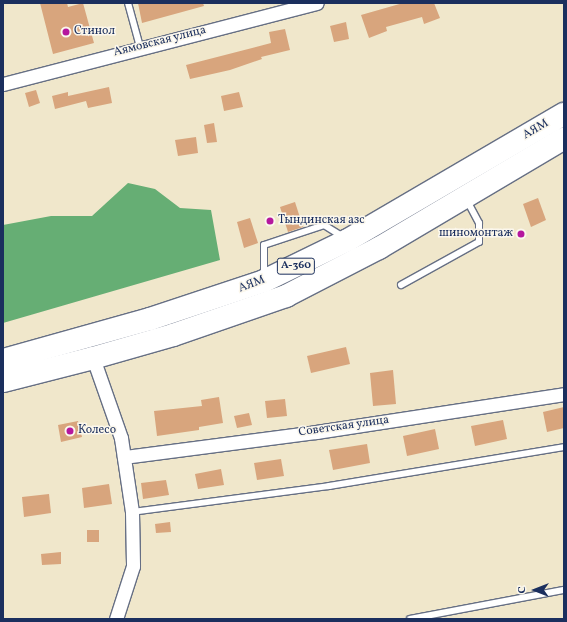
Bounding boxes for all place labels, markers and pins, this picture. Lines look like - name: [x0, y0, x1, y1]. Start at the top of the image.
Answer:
- place label: Стинол: [74, 25, 115, 39]
- marker: Стинол: [61, 27, 71, 37]
- place label: Тындинская азс: [278, 214, 365, 228]
- marker: Тындинская азс: [265, 216, 275, 226]
- place label: шиномонтаж: [439, 227, 513, 241]
- marker: шиномонтаж: [516, 229, 526, 239]
- place label: Колесо: [78, 424, 116, 438]
- marker: Колесо: [65, 426, 75, 436]

